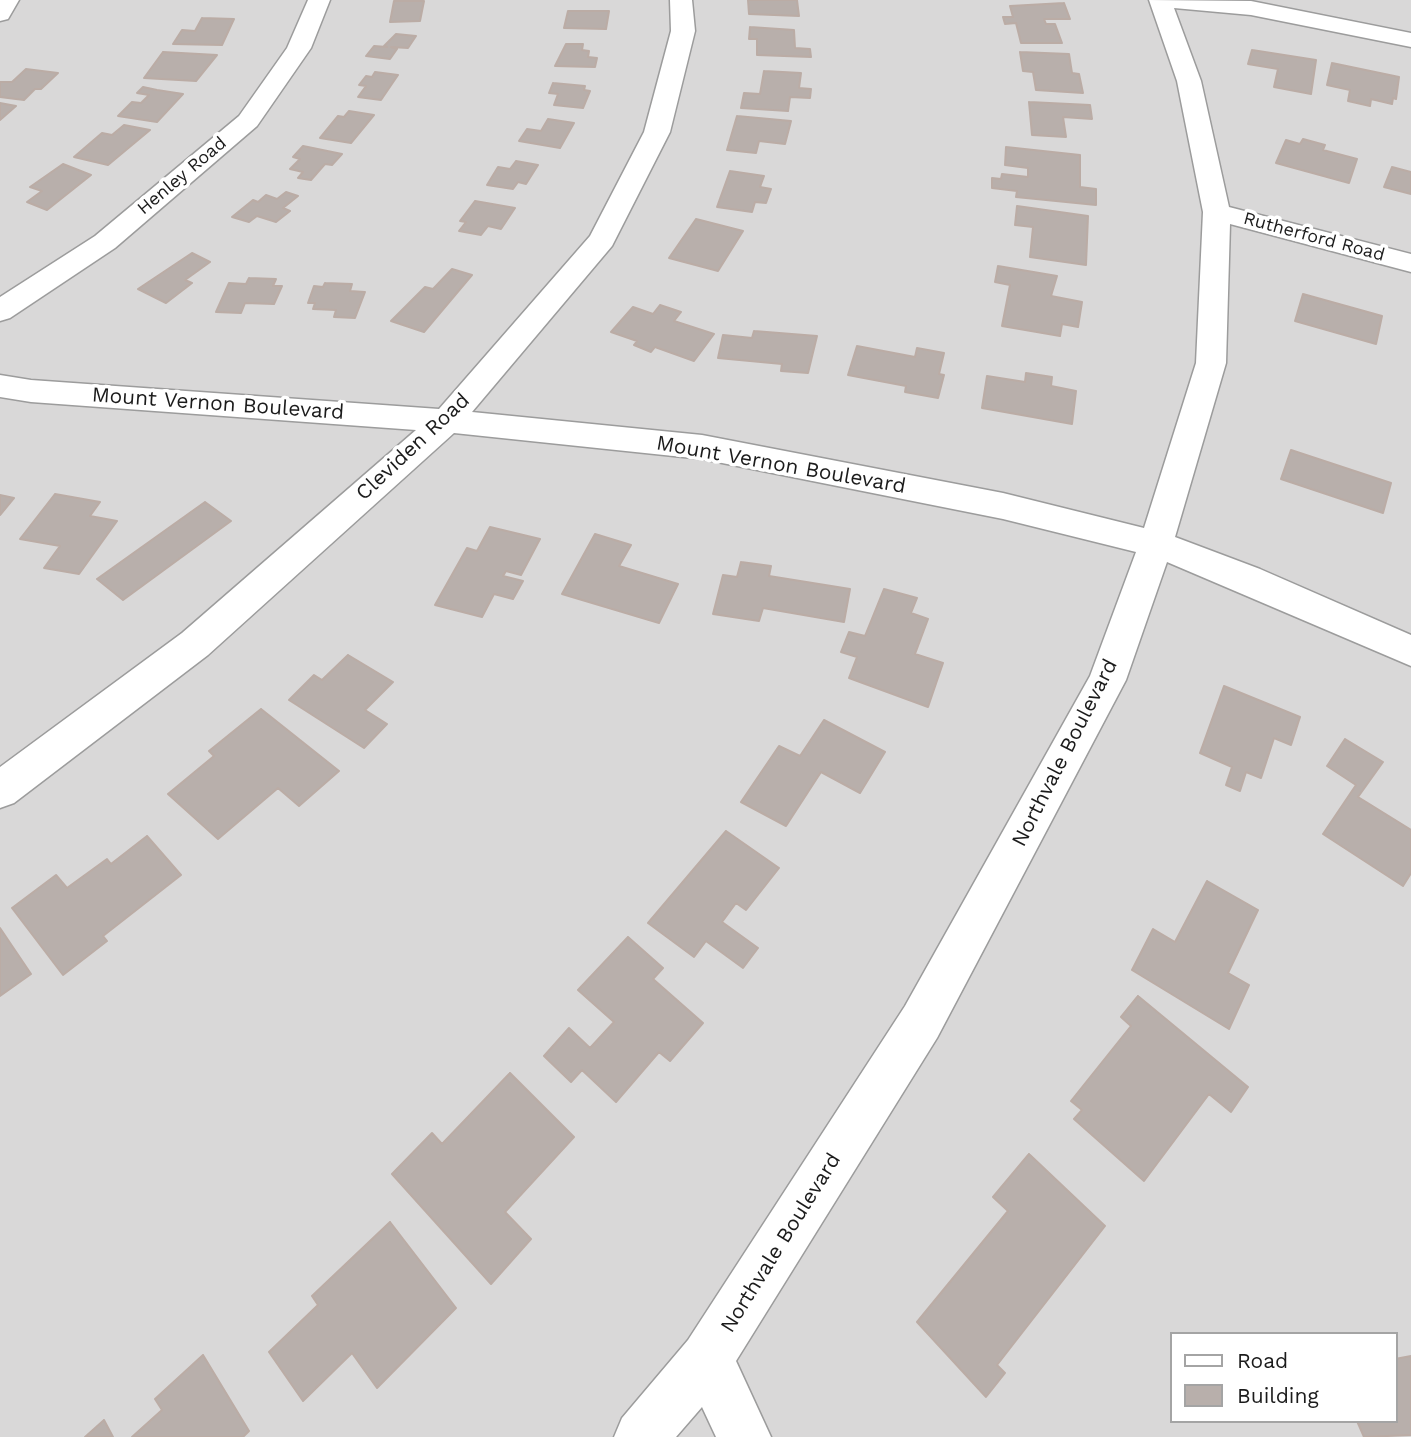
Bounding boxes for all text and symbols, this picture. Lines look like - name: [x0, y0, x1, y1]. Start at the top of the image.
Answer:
- street label: Henley Road: [133, 133, 231, 219]
- street label: Rutherford Road: [1241, 208, 1387, 266]
- street label: Mount Vernon Boulevard: [91, 383, 345, 425]
- street label: Cleviden Road: [351, 388, 475, 506]
- street label: Mount Vernon Boulevard: [654, 431, 908, 499]
- street label: Northvale Boulevard: [1007, 655, 1123, 851]
- street label: Northvale Boulevard: [715, 1149, 847, 1337]
- legend: [1170, 1332, 1397, 1423]
- text: Road: [1237, 1348, 1288, 1373]
- text: Building: [1237, 1383, 1319, 1408]

